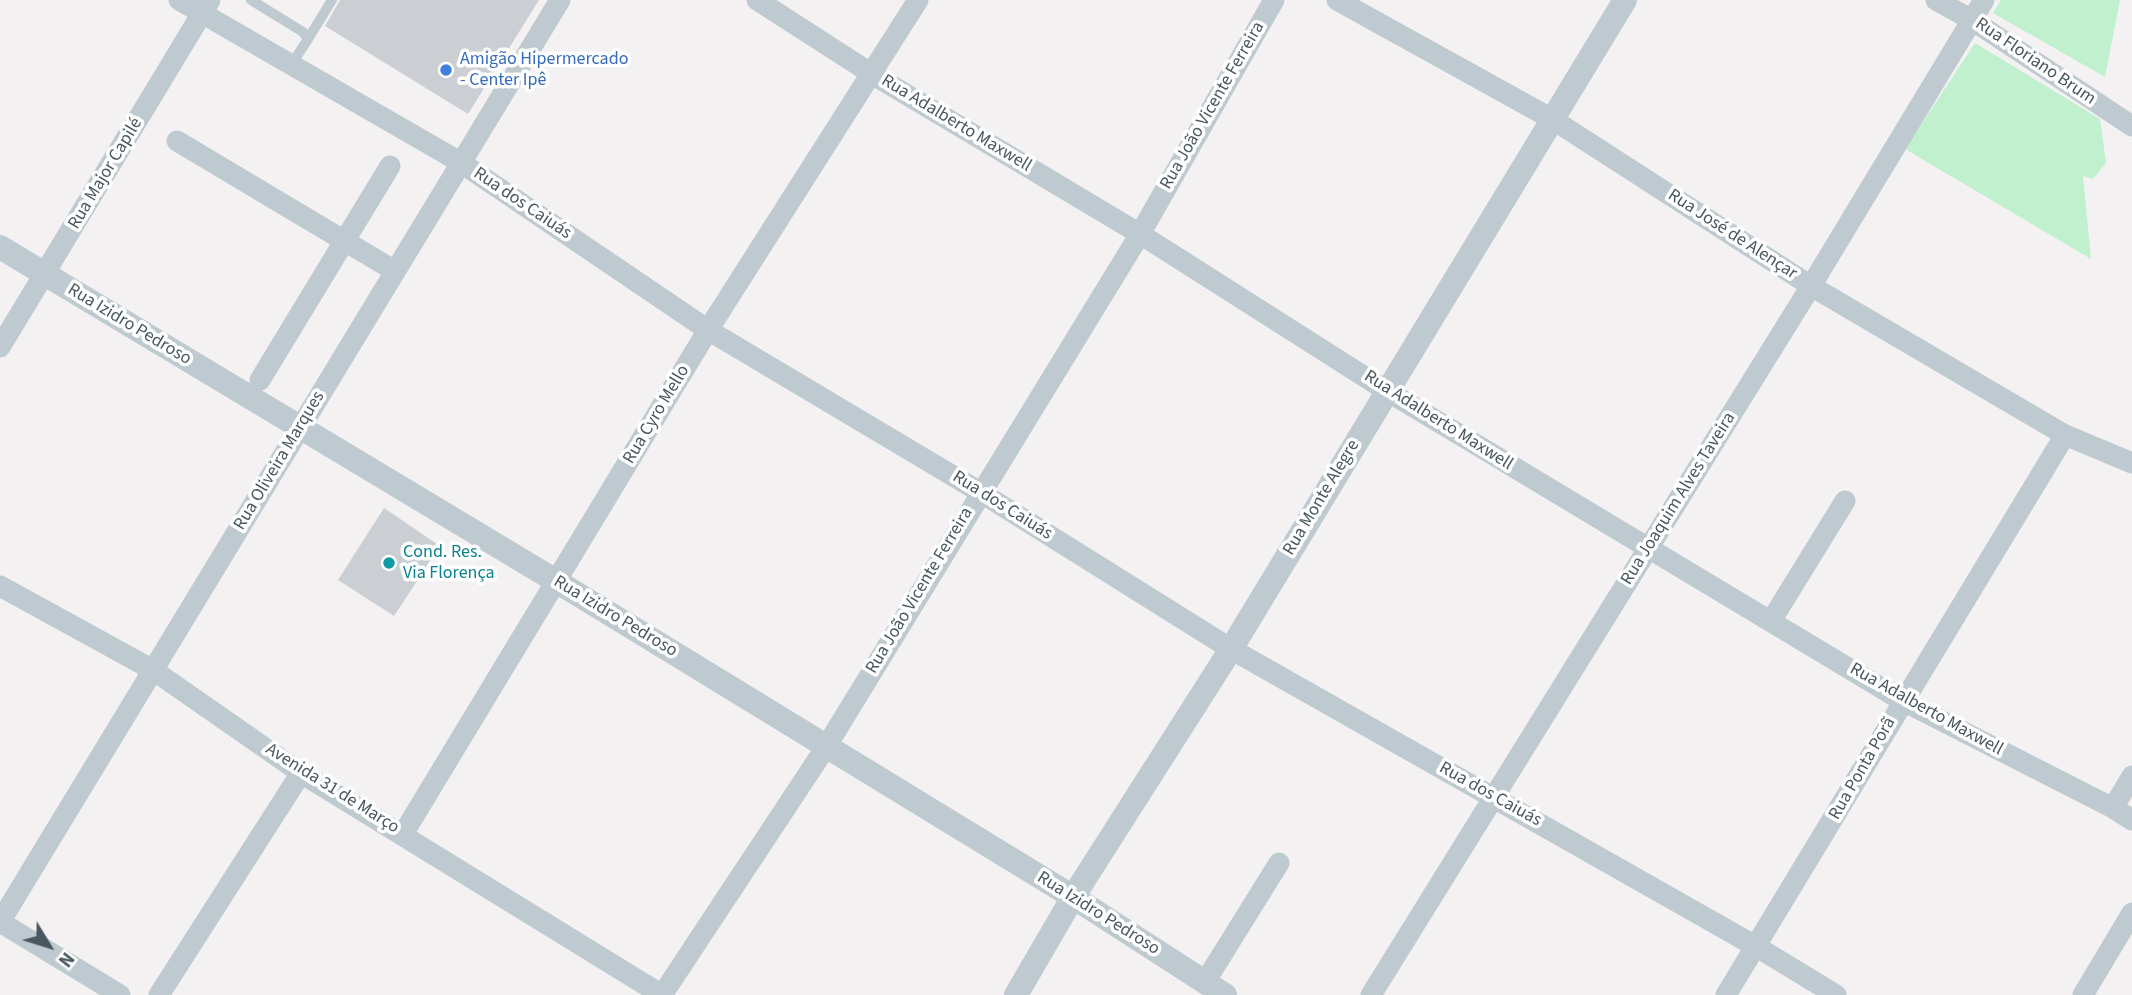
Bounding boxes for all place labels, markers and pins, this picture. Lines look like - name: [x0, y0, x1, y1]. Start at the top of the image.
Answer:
- place label: Amigão Hipermercado - Center Ipê: [460, 49, 628, 92]
- marker: Amigão Hipermercado - Center Ipê: [438, 62, 454, 78]
- place label: Cond. Res. Via Florença: [403, 542, 495, 584]
- marker: Cond. Res. Via Florença: [381, 555, 397, 571]

